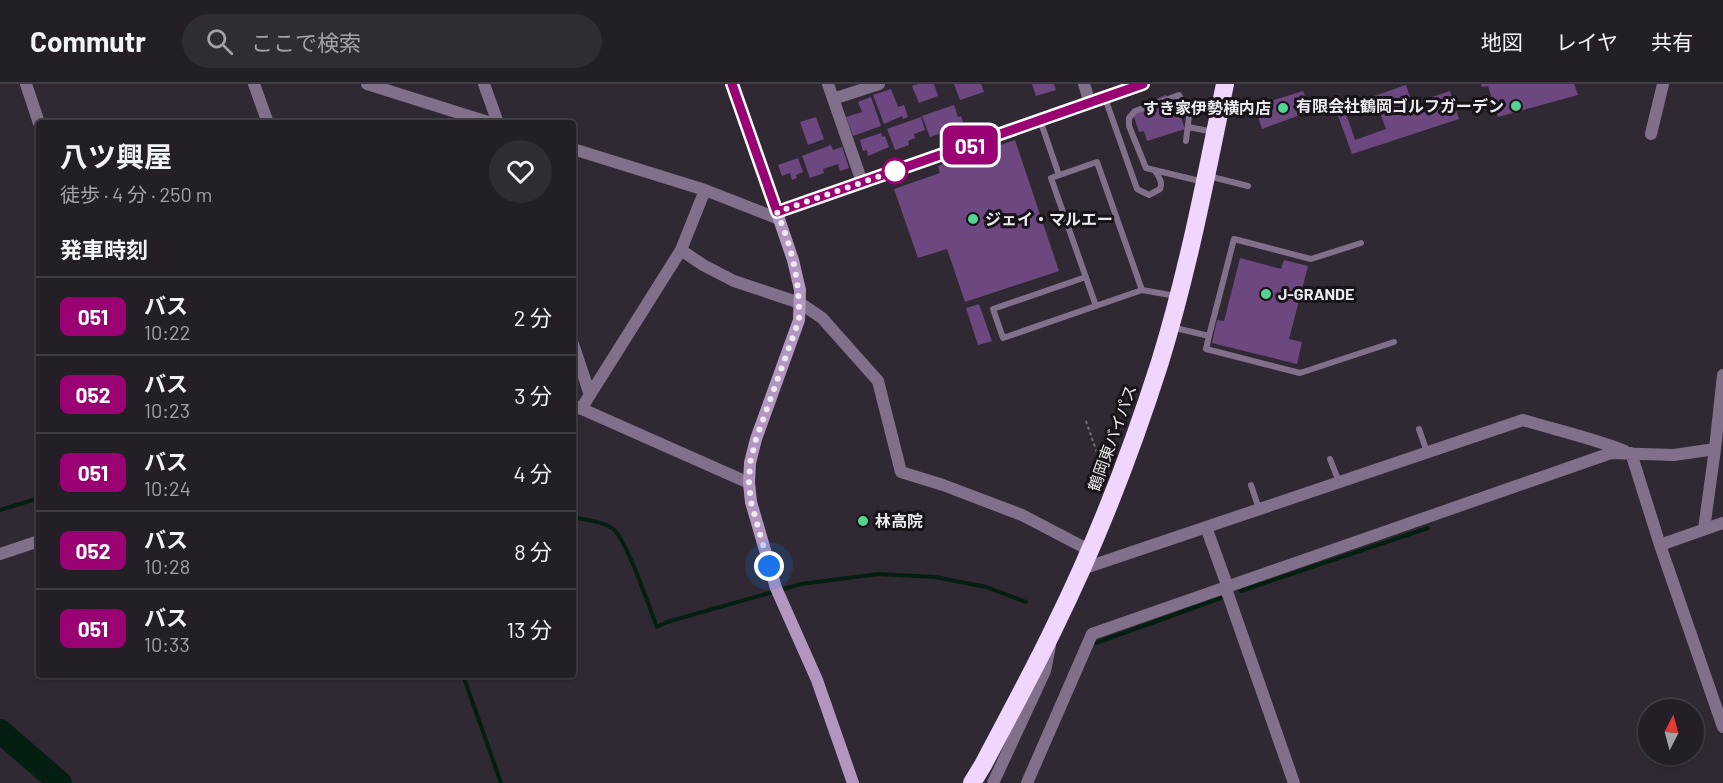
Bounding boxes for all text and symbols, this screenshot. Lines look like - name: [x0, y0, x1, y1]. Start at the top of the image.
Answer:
- search box: [182, 14, 602, 68]
- text: Commutr: [30, 24, 146, 58]
- icon: search: [203, 25, 236, 58]
- text: ここで検索: [251, 29, 361, 55]
- text: 地図: [1481, 29, 1523, 54]
- text: レイヤ: [1556, 29, 1618, 54]
- text: 共有: [1651, 29, 1693, 54]
- place label: 有限会社鶴岡ゴルフガーデン: [1296, 96, 1504, 115]
- place label: すき家伊勢横内店: [1143, 98, 1271, 117]
- marker: 有限会社鶴岡ゴルフガーデン: [1509, 99, 1523, 113]
- marker: すき家伊勢横内店: [1276, 101, 1290, 115]
- line badge: 051: [936, 126, 1004, 164]
- text: 051: [955, 133, 985, 158]
- text: 八ツ興屋: [60, 139, 172, 173]
- button: heart: [489, 140, 552, 203]
- unlabelled marker: [882, 158, 908, 184]
- text: 徒歩 · 4 分 · 250 m: [60, 182, 212, 206]
- place label: ジェイ・マルエー: [985, 209, 1113, 228]
- marker: ジェイ・マルエー: [966, 212, 980, 226]
- text: 発車時刻: [60, 236, 148, 262]
- place label: J-GRANDE: [1278, 284, 1354, 303]
- marker: J-GRANDE: [1259, 287, 1273, 301]
- text: バス: [144, 292, 188, 318]
- text: 051: [78, 304, 108, 329]
- text: 2 分: [514, 304, 552, 330]
- text: 10:22: [144, 320, 191, 344]
- text: バス: [144, 370, 188, 396]
- text: 052: [75, 382, 111, 407]
- text: 3 分: [514, 382, 552, 408]
- street label: 鶴岡東バイパス: [1084, 382, 1140, 494]
- text: 10:23: [144, 398, 190, 422]
- text: バス: [144, 448, 188, 474]
- text: 051: [78, 460, 108, 485]
- text: 4 分: [513, 460, 552, 486]
- text: 10:24: [144, 476, 191, 500]
- place label: 林高院: [875, 511, 923, 530]
- marker: 林高院: [856, 514, 870, 528]
- text: バス: [144, 526, 188, 552]
- text: 052: [75, 538, 111, 563]
- text: 8 分: [514, 538, 552, 564]
- your location: [754, 551, 784, 581]
- text: 10:28: [144, 554, 190, 578]
- text: バス: [144, 604, 188, 630]
- text: 051: [78, 616, 108, 641]
- text: 13 分: [507, 616, 552, 642]
- text: 10:33: [144, 632, 190, 656]
- north arrow: [1638, 699, 1704, 765]
- map controls: [1638, 699, 1704, 765]

